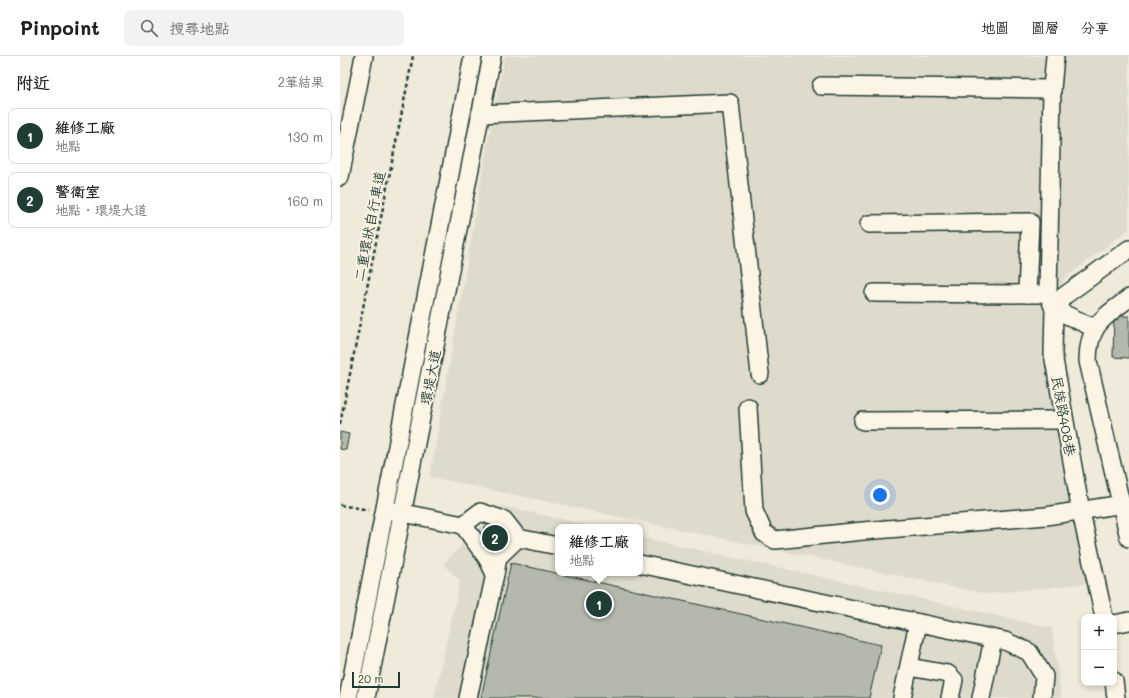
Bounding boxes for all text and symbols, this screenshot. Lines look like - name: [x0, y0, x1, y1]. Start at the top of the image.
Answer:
- search box: [124, 10, 404, 46]
- text: Pinpoint: [20, 15, 100, 40]
- icon: search: [138, 17, 160, 39]
- text: 搜尋地點: [170, 18, 230, 38]
- text: 地圖: [981, 18, 1009, 37]
- text: 圖層: [1031, 18, 1059, 37]
- text: 分享: [1081, 18, 1109, 37]
- text: 附近: [16, 71, 50, 93]
- text: 2筆結果: [278, 73, 324, 90]
- text: 維修工廠: [55, 117, 115, 137]
- text: 1: [27, 128, 33, 145]
- text: 130 m: [287, 128, 323, 145]
- text: 地點: [55, 137, 81, 154]
- street label: 二重環狀自行車道: [349, 169, 389, 283]
- text: 警衛室: [55, 181, 100, 201]
- text: 2: [26, 192, 34, 209]
- text: 160 m: [287, 192, 323, 209]
- text: 地點 · 環堤大道: [55, 201, 147, 218]
- street label: 環堤大道: [415, 348, 445, 406]
- street label: 民族路408巷: [1048, 374, 1081, 459]
- your location: [870, 485, 890, 505]
- pin: 2: [482, 523, 508, 553]
- popup: [555, 524, 643, 576]
- text: 維修工廠: [569, 531, 629, 551]
- text: 地點: [569, 551, 595, 568]
- pin: 1: [586, 589, 612, 619]
- map controls: [1081, 614, 1117, 686]
- button: +: [1081, 614, 1117, 650]
- button: −: [1081, 650, 1117, 686]
- scale bar: [352, 670, 400, 689]
- text: 20 m: [358, 671, 383, 686]

